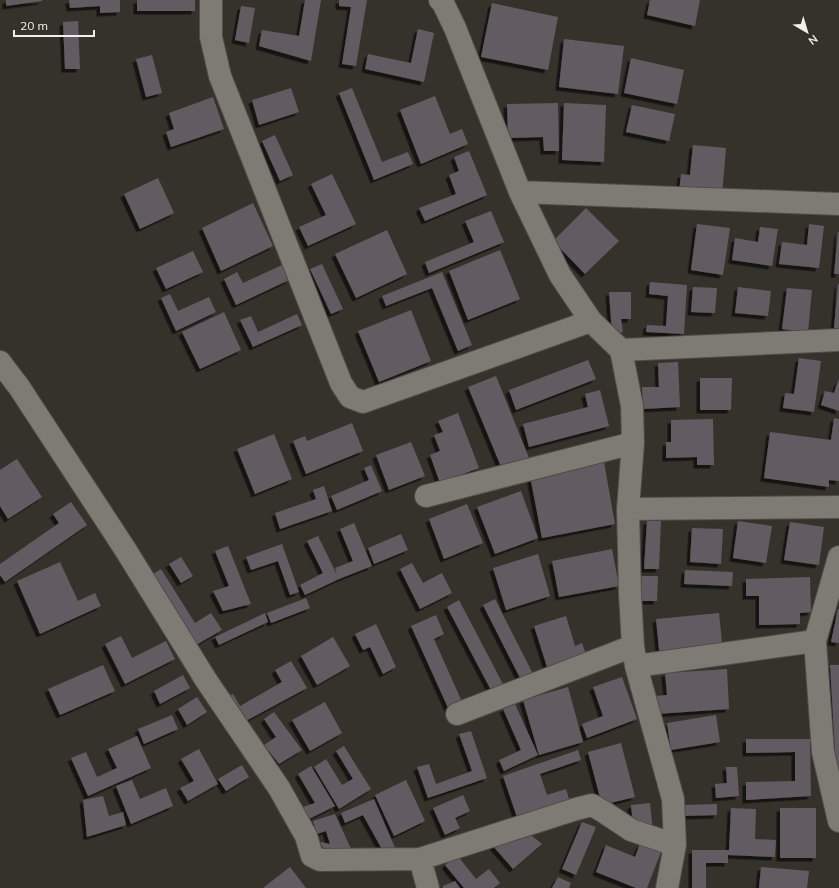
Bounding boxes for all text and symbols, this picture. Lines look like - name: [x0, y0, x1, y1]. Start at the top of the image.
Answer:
- scale bar: [14, 12, 94, 38]
- north arrow: [787, 12, 827, 52]
- text: 20 m: [20, 18, 48, 33]
- text: N: [806, 32, 821, 48]

